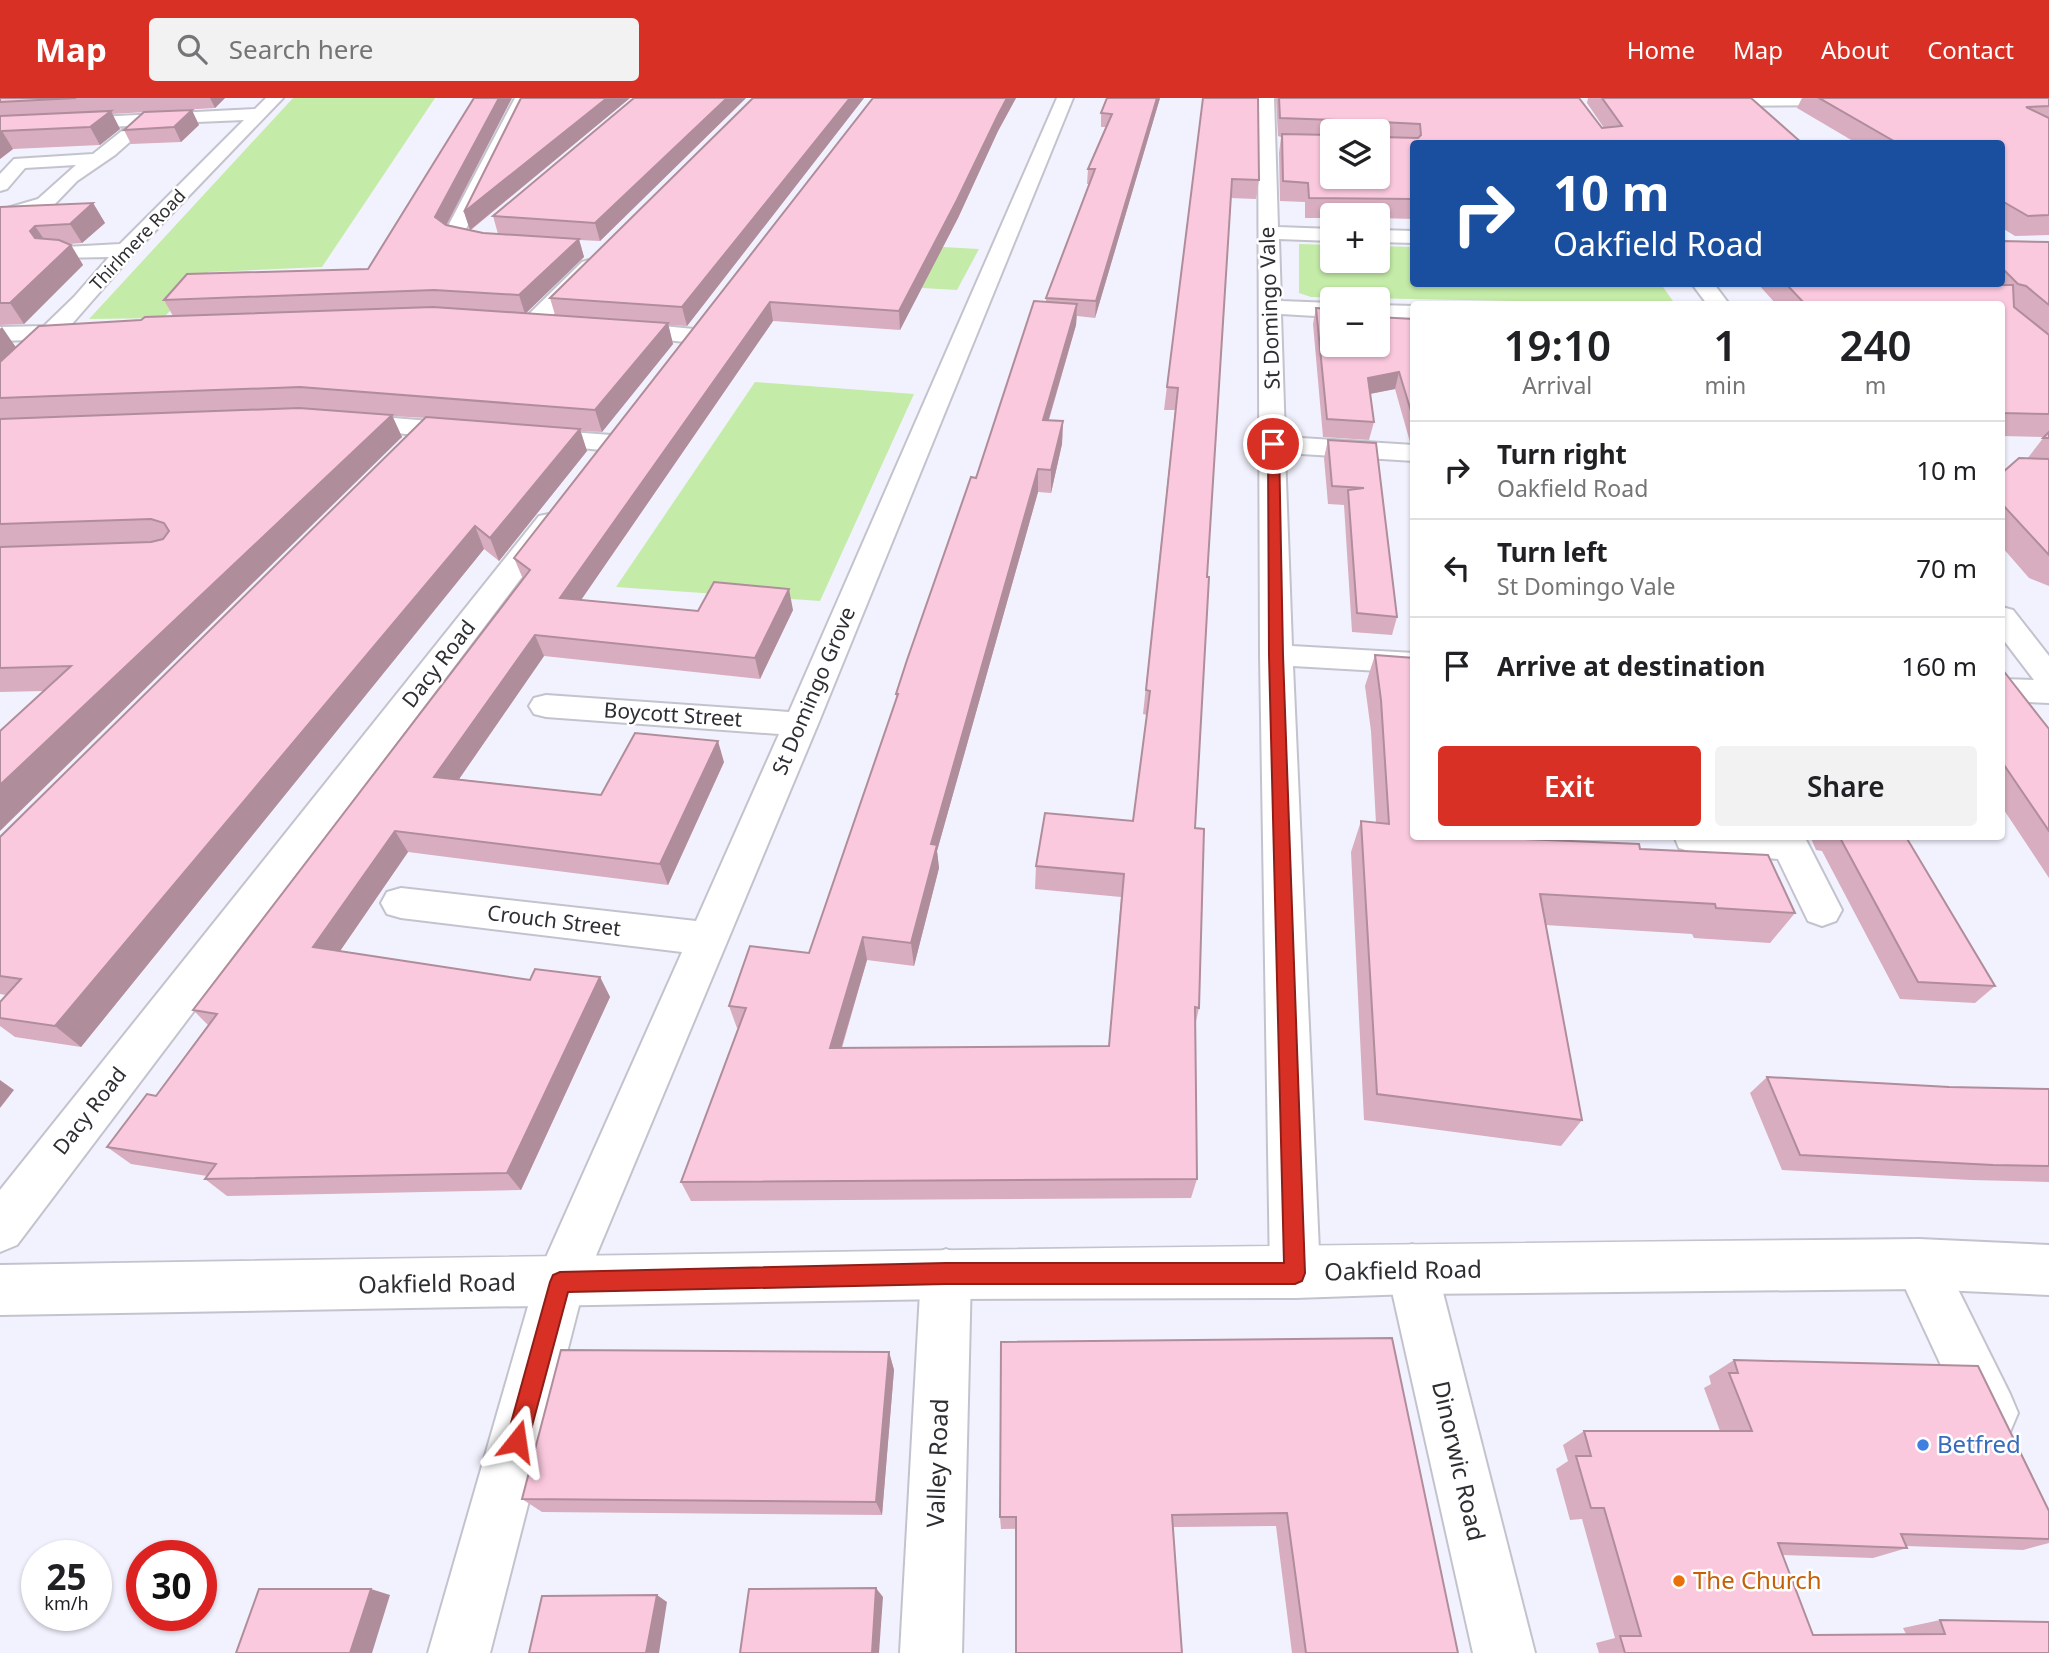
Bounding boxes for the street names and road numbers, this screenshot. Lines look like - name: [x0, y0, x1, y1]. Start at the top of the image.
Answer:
- street label: Thirlmere Road: [84, 184, 190, 295]
- street label: St Domingo Vale: [1252, 226, 1286, 390]
- street label: St Domingo Grove: [765, 602, 861, 779]
- street label: Dacy Road: [395, 614, 481, 713]
- street label: Boycott Street: [603, 695, 744, 733]
- street label: Crouch Street: [486, 898, 623, 942]
- street label: Dacy Road: [46, 1061, 132, 1160]
- street label: Oakfield Road: [1324, 1252, 1482, 1287]
- street label: Oakfield Road: [358, 1265, 516, 1300]
- street label: Dinorwic Road: [1425, 1377, 1494, 1544]
- street label: Valley Road: [918, 1398, 955, 1528]

